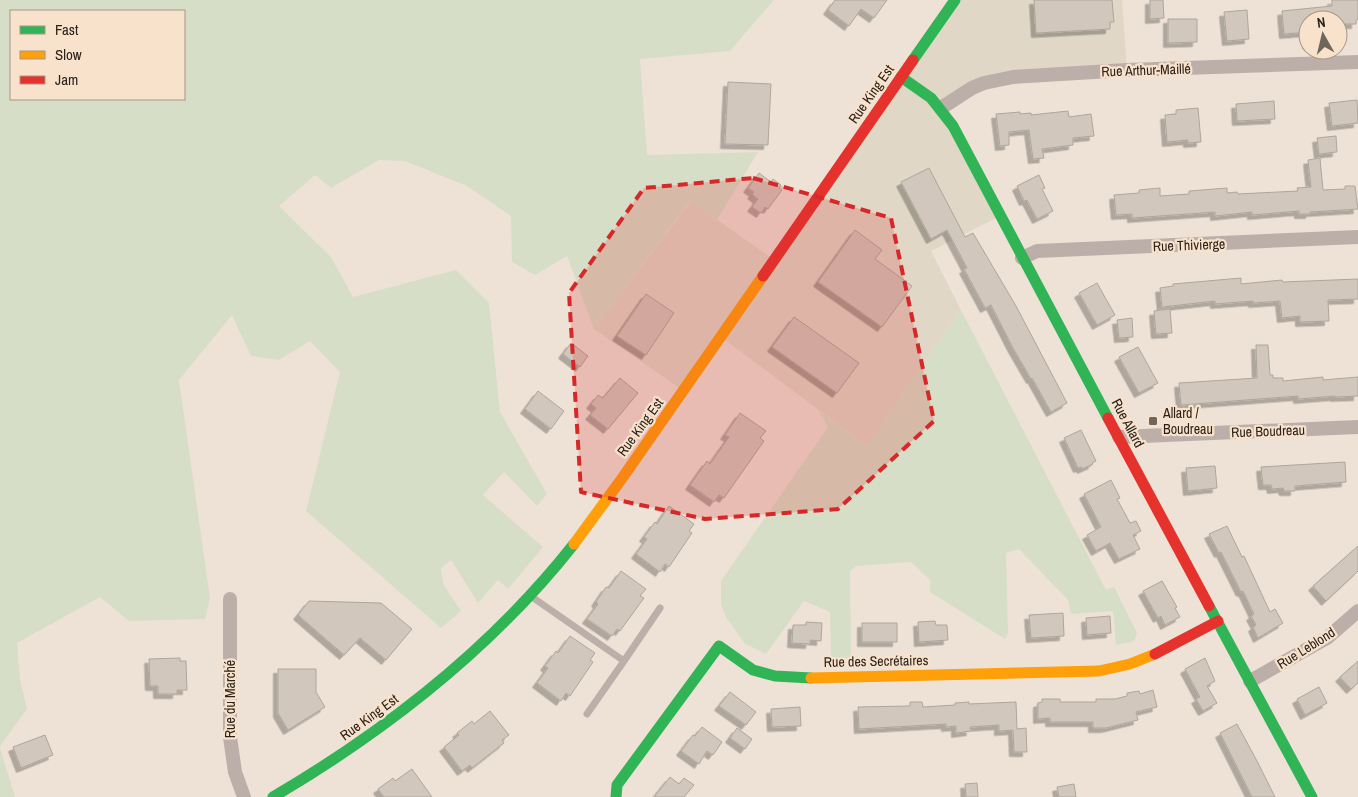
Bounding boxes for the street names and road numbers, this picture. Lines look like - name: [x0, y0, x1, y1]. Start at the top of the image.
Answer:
- street label: Rue Arthur-Maillé: [1101, 59, 1191, 81]
- street label: Rue King Est: [844, 61, 898, 127]
- street label: Rue Thivierge: [1152, 235, 1226, 255]
- street label: Rue King Est: [613, 394, 667, 460]
- street label: Rue Allard: [1108, 395, 1148, 451]
- street label: Rue Boudreau: [1231, 421, 1305, 441]
- street label: Rue Leblond: [1274, 623, 1338, 673]
- street label: Rue des Secrétaires: [824, 651, 929, 671]
- street label: Rue du Marché: [221, 660, 239, 738]
- street label: Rue King Est: [336, 690, 402, 744]

